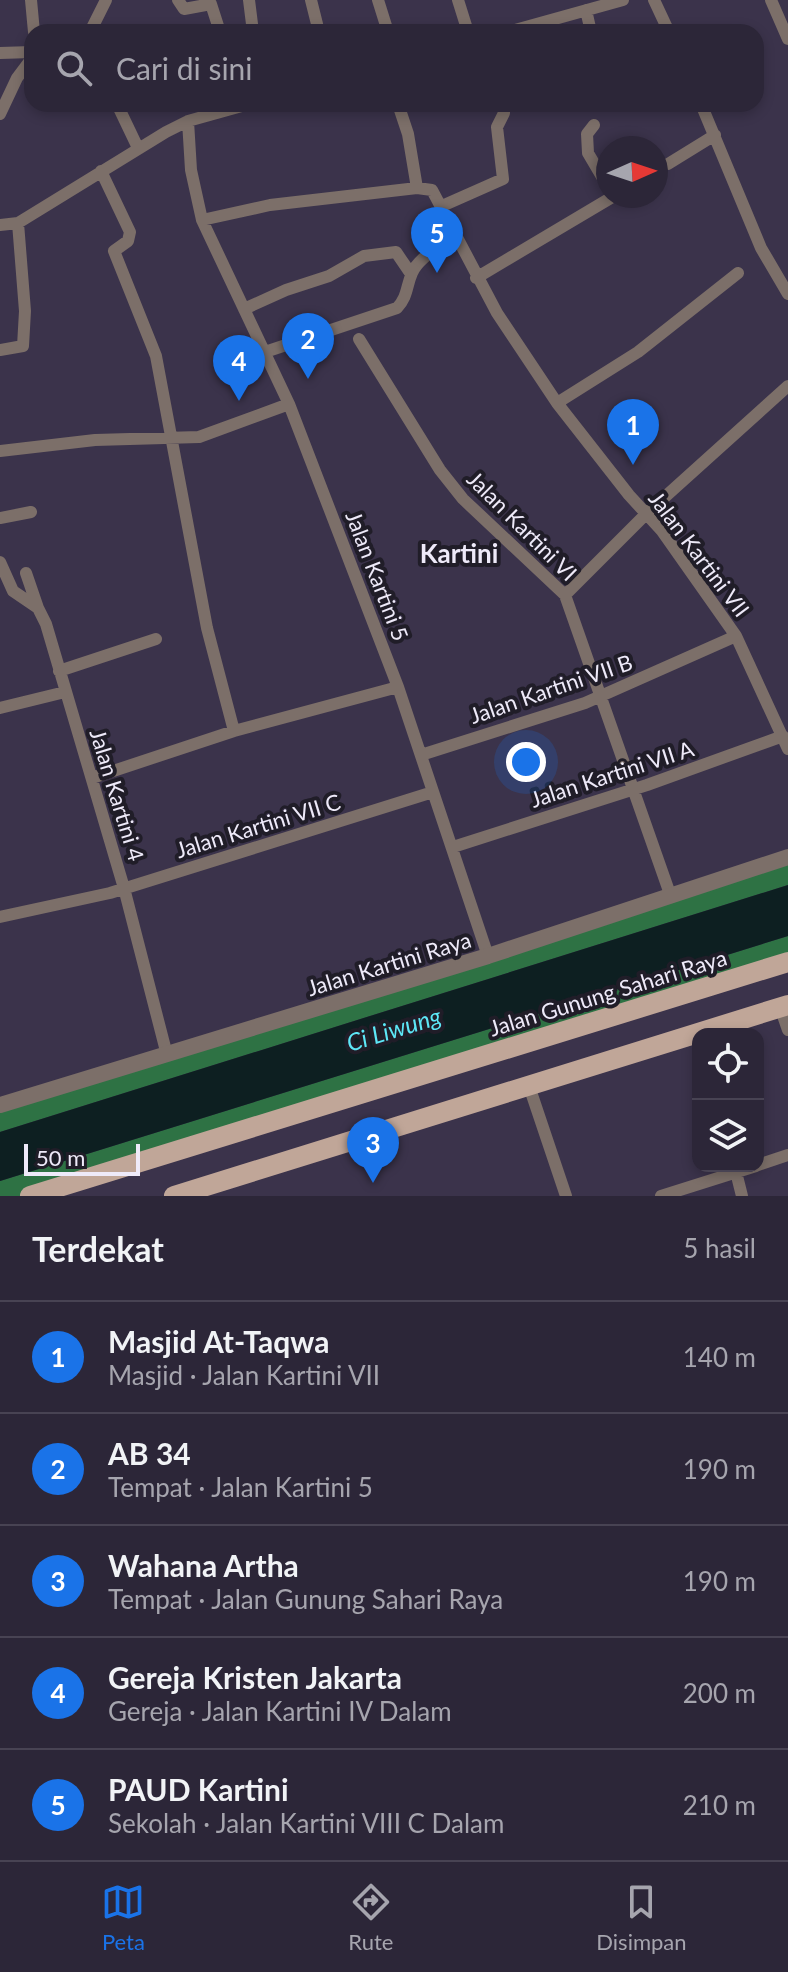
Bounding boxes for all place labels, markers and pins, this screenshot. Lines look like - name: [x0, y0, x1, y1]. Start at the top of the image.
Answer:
- pin: 5: [411, 207, 463, 273]
- pin: 2: [282, 313, 334, 379]
- pin: 4: [213, 335, 265, 401]
- pin: 1: [607, 399, 659, 465]
- pin: 3: [347, 1117, 399, 1183]

